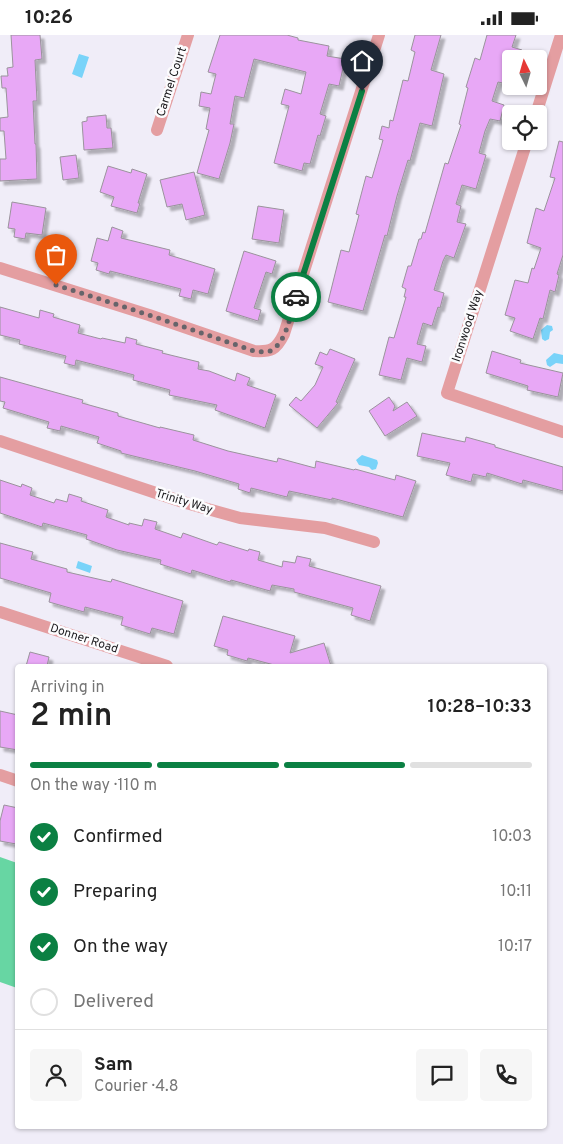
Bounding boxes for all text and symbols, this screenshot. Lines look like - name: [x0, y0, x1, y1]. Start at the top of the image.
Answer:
- text: 10:26: [25, 6, 73, 30]
- pin: [341, 40, 383, 91]
- street label: Carmel Court: [153, 45, 191, 119]
- icon: home: [348, 47, 376, 75]
- north arrow: [502, 50, 548, 95]
- map controls: [502, 50, 547, 150]
- button: locate: [502, 105, 547, 150]
- pin: [35, 234, 77, 285]
- icon: bag: [42, 241, 70, 269]
- courier: [271, 272, 321, 322]
- icon: car: [282, 283, 310, 311]
- street label: Ironwood Way: [449, 288, 487, 364]
- street label: Trinity Way: [153, 486, 215, 518]
- street label: Donner Road: [48, 621, 120, 657]
- text: Arriving in: [30, 678, 105, 698]
- text: 10:28–10:33: [428, 695, 532, 719]
- text: 2 min: [30, 697, 112, 737]
- text: On the way · 110 m: [30, 776, 157, 796]
- icon: check: [30, 823, 58, 851]
- text: Confirmed: [73, 825, 163, 849]
- text: 10:03: [492, 827, 532, 847]
- icon: check: [30, 878, 58, 906]
- text: Preparing: [73, 880, 157, 904]
- text: 10:11: [500, 882, 532, 902]
- icon: check: [30, 933, 58, 961]
- text: On the way: [73, 935, 168, 959]
- text: 10:17: [498, 937, 532, 957]
- text: Delivered: [73, 990, 154, 1014]
- button: person: [30, 1049, 82, 1101]
- button: chat: [416, 1049, 468, 1101]
- button: phone: [480, 1049, 532, 1101]
- text: Sam: [94, 1053, 133, 1077]
- text: Courier · 4.8: [94, 1077, 178, 1097]

